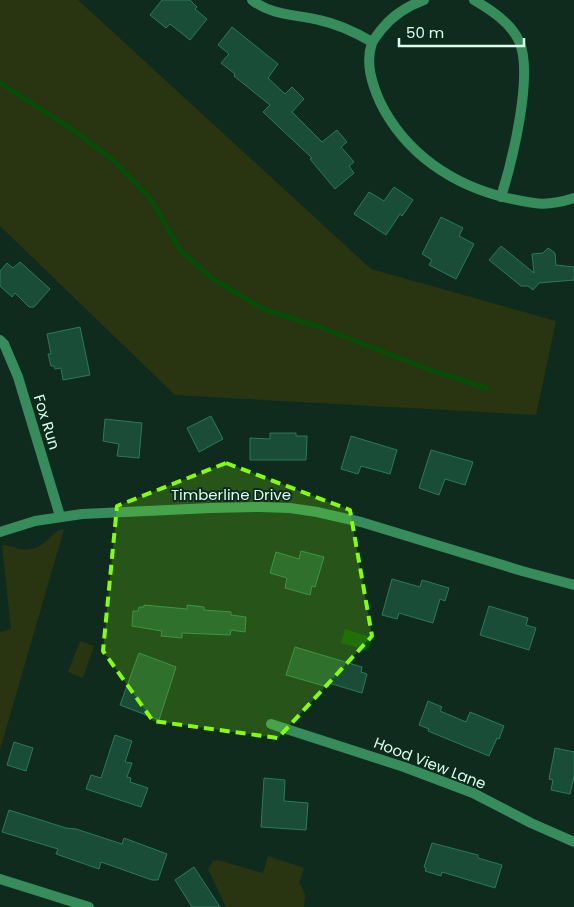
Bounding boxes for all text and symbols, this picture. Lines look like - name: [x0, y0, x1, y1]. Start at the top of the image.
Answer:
- scale bar: [399, 15, 524, 47]
- text: 50 m: [406, 22, 444, 43]
- street label: Fox Run: [29, 392, 65, 452]
- street label: Timberline Drive: [171, 484, 291, 505]
- street label: Hood View Lane: [371, 732, 489, 794]

